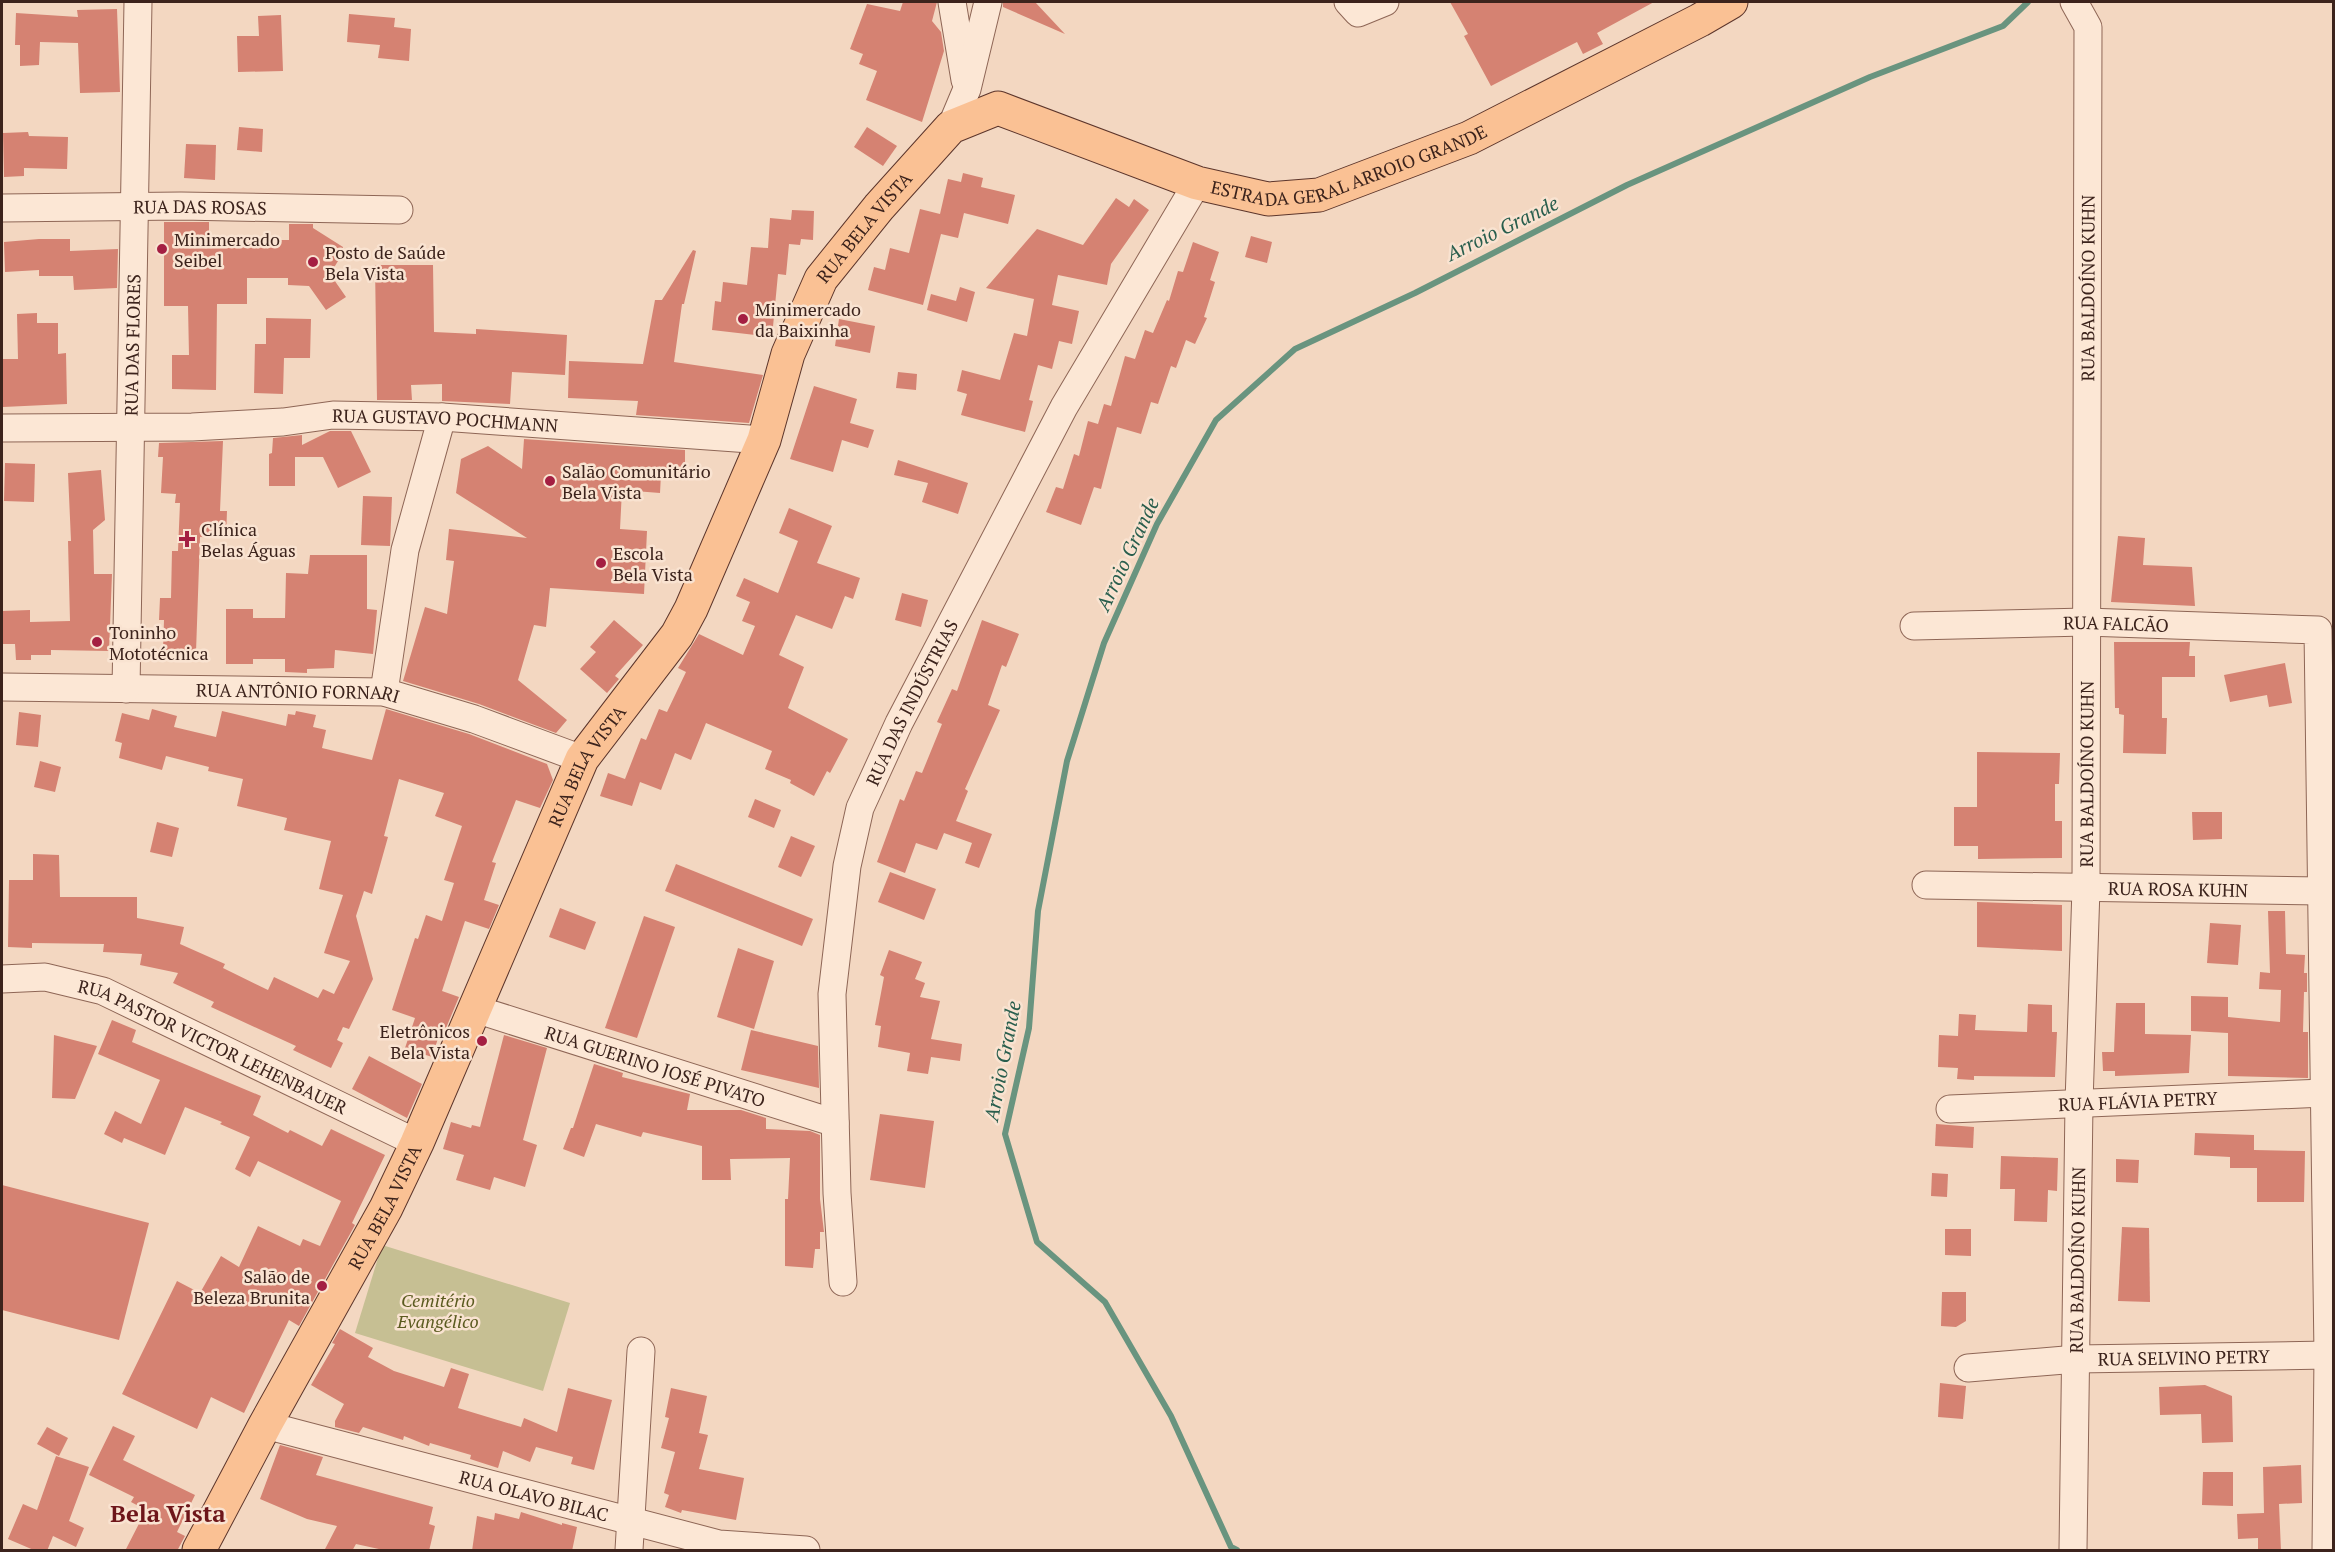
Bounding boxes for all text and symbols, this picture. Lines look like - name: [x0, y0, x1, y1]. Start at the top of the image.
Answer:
- street label: ESTRADA GERAL ARROIO GRANDE: [1209, 119, 1491, 211]
- street label: RUA BELA VISTA: [811, 166, 917, 288]
- water label: Arroio Grande: [1440, 189, 1563, 267]
- street label: RUA DAS ROSAS: [133, 194, 267, 220]
- street label: RUA BALDOÍNO KUHN: [2075, 195, 2100, 381]
- place label: Minimercado Seibel: [174, 227, 280, 272]
- place label: Posto de Saúde Bela Vista: [325, 240, 445, 285]
- marker: Minimercado Seibel: [155, 242, 169, 256]
- marker: Posto de Saúde Bela Vista: [306, 255, 320, 269]
- street label: RUA DAS FLORES: [118, 274, 146, 416]
- place label: Minimercado da Baixinha: [755, 297, 861, 342]
- marker: Minimercado da Baixinha: [736, 312, 750, 326]
- street label: RUA GUSTAVO POCHMANN: [332, 403, 559, 437]
- place label: Salão Comunitário Bela Vista: [562, 459, 711, 504]
- marker: Salão Comunitário Bela Vista: [543, 474, 557, 488]
- water label: Arroio Grande: [1089, 493, 1165, 616]
- place label: Clínica Belas Águas: [201, 517, 296, 562]
- marker: Clínica Belas Águas: [178, 530, 196, 548]
- place label: Escola Bela Vista: [613, 541, 693, 586]
- marker: Escola Bela Vista: [594, 556, 608, 570]
- street label: RUA FALCÃO: [2063, 610, 2169, 637]
- street label: RUA DAS INDÚSTRIAS: [860, 615, 963, 789]
- place label: Toninho Mototécnica: [109, 620, 209, 665]
- marker: Toninho Mototécnica: [90, 635, 104, 649]
- street label: RUA ANTÔNIO FORNARI: [196, 678, 403, 708]
- street label: RUA BALDOÍNO KUHN: [2074, 681, 2098, 867]
- street label: RUA BELA VISTA: [542, 700, 631, 830]
- street label: RUA ROSA KUHN: [2108, 876, 2248, 902]
- street label: RUA PASTOR VICTOR LEHENBAUER: [76, 973, 352, 1120]
- water label: Arroio Grande: [977, 998, 1027, 1124]
- place label: Eletrônicos Bela Vista: [380, 1019, 470, 1064]
- street label: RUA GUERINO JOSÉ PIVATO: [542, 1020, 768, 1112]
- marker: Eletrônicos Bela Vista: [475, 1034, 489, 1048]
- street label: RUA FLÁVIA PETRY: [2058, 1086, 2218, 1116]
- street label: RUA BELA VISTA: [342, 1140, 427, 1274]
- street label: RUA BALDOÍNO KUHN: [2064, 1167, 2090, 1353]
- place label: Salão de Beleza Brunita: [193, 1264, 310, 1309]
- marker: Salão de Beleza Brunita: [315, 1279, 329, 1293]
- park label: Cemitério Evangélico: [396, 1288, 479, 1333]
- street label: RUA SELVINO PETRY: [2097, 1344, 2270, 1371]
- street label: RUA OLAVO BILAC: [457, 1464, 611, 1527]
- district label: Bela Vista: [110, 1497, 226, 1529]

